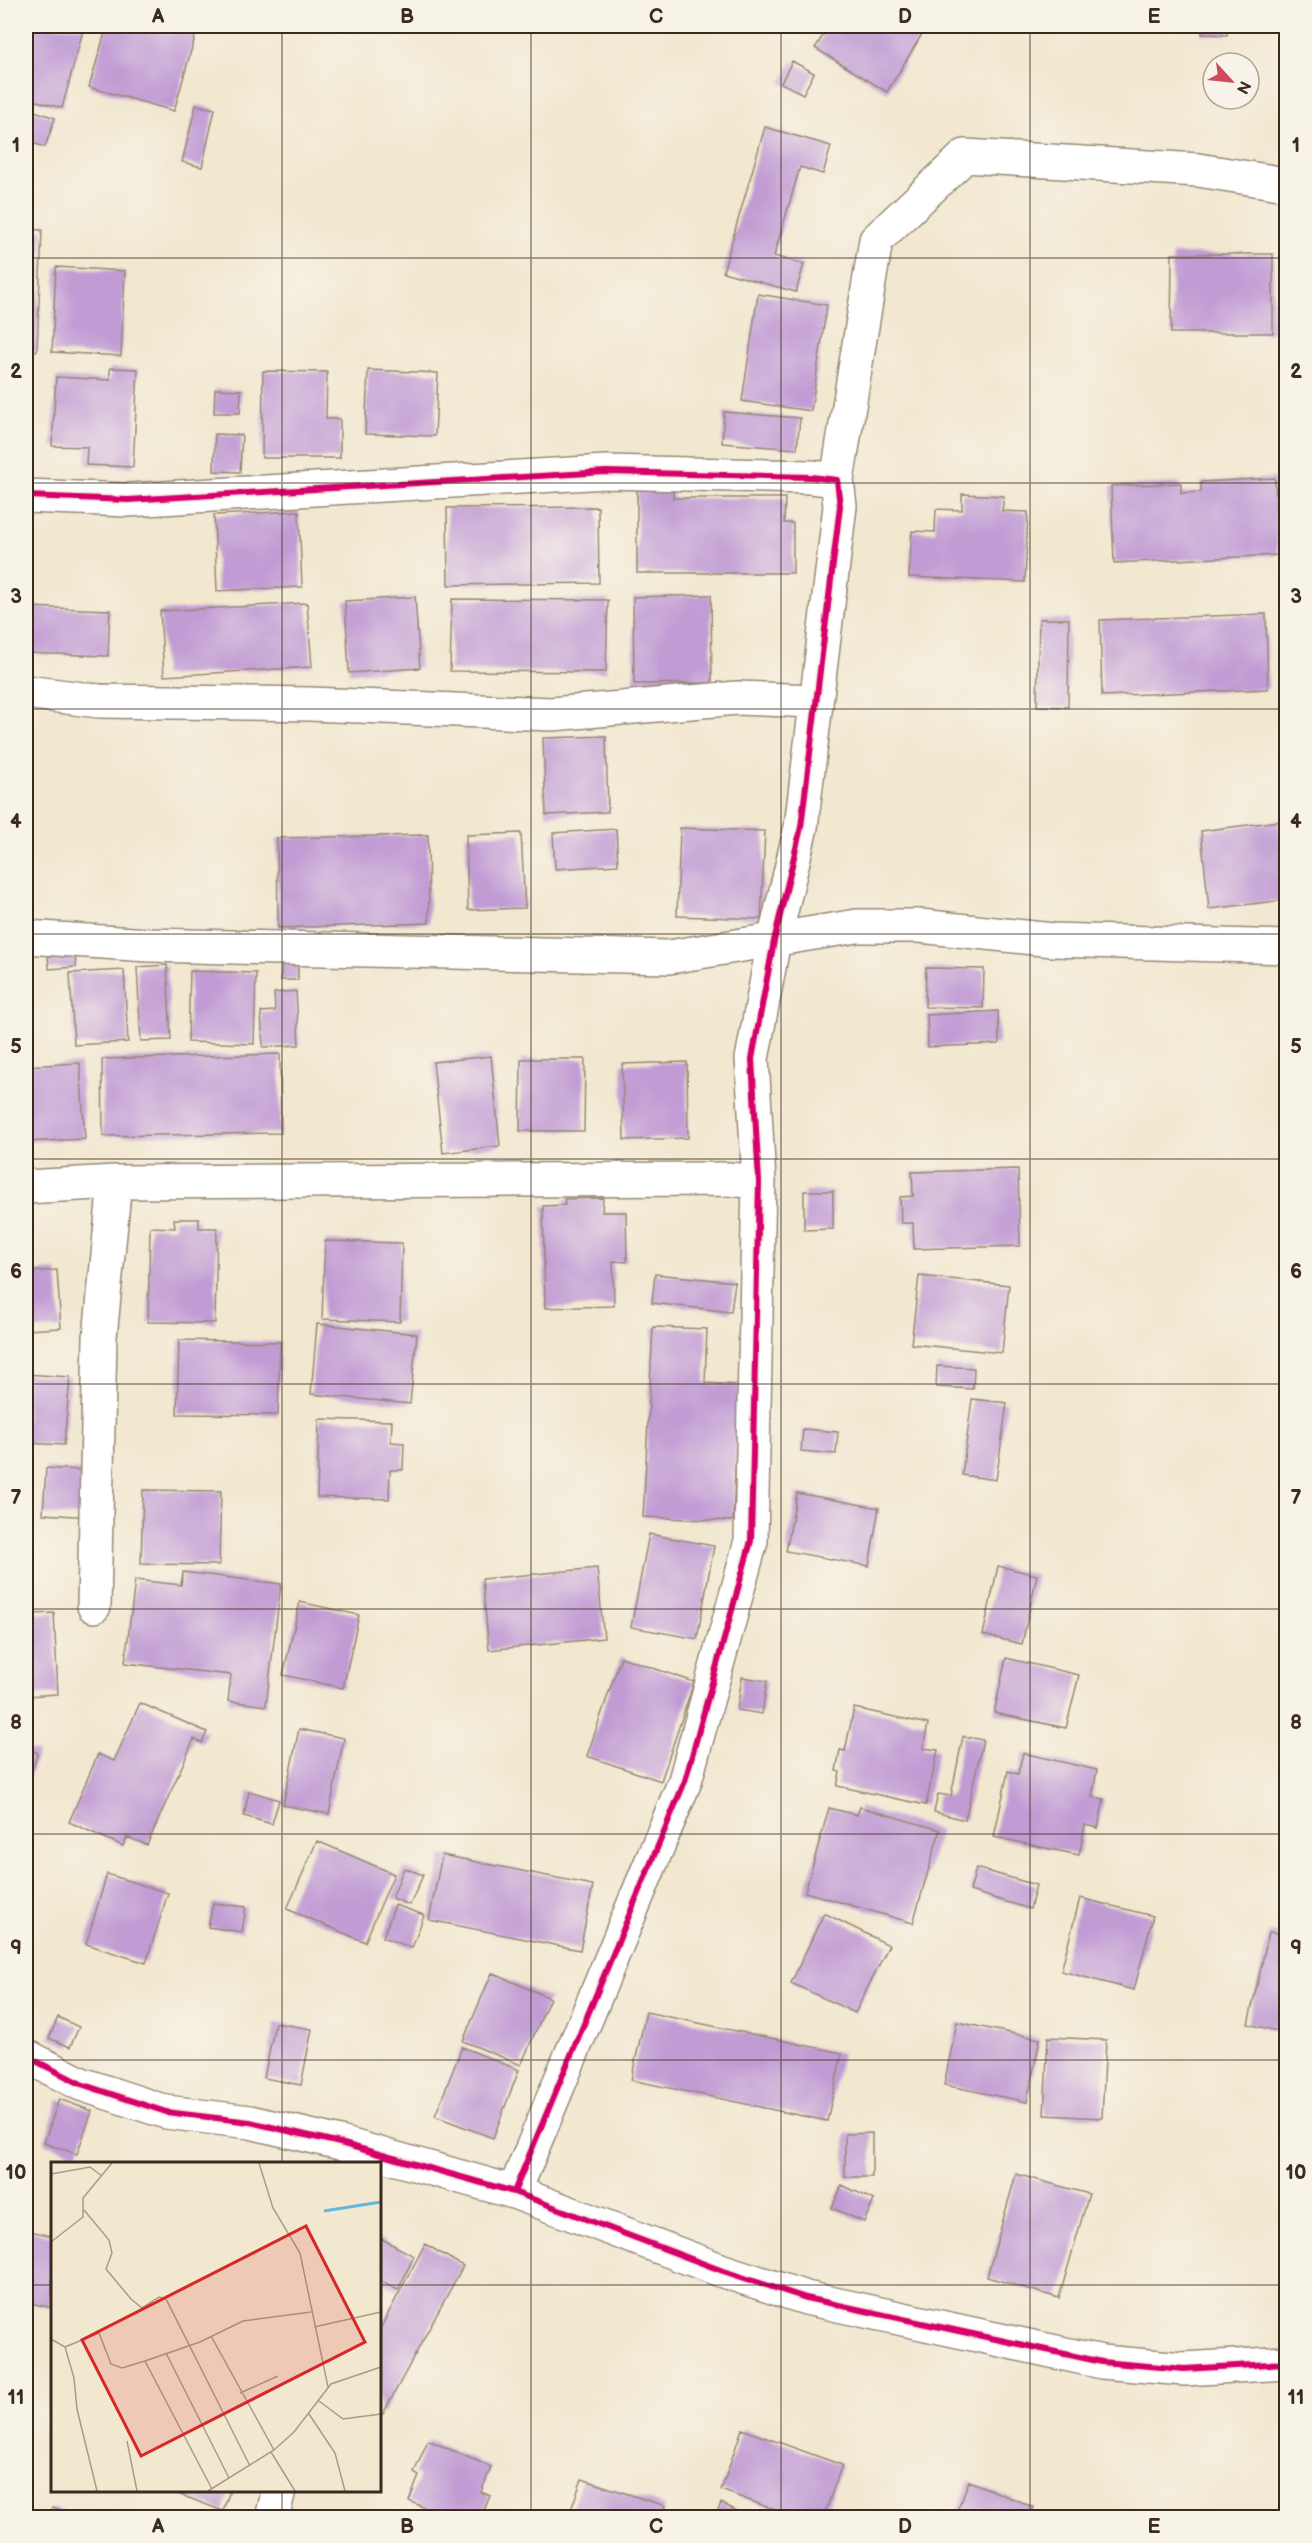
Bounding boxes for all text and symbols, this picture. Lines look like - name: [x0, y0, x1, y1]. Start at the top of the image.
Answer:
- text: A: [151, 5, 165, 29]
- text: B: [400, 5, 414, 29]
- text: C: [649, 5, 663, 29]
- text: D: [898, 5, 912, 29]
- text: E: [1148, 5, 1161, 29]
- north arrow: [1201, 51, 1261, 111]
- text: N: [1232, 77, 1254, 97]
- text: 1: [12, 134, 20, 158]
- text: 1: [1292, 134, 1300, 158]
- text: 2: [10, 360, 22, 384]
- text: 2: [1290, 360, 1302, 384]
- text: 3: [10, 585, 22, 609]
- text: 3: [1290, 585, 1302, 609]
- text: 4: [10, 810, 22, 834]
- text: 4: [1290, 810, 1302, 834]
- text: 5: [10, 1035, 22, 1059]
- text: 5: [1290, 1035, 1302, 1059]
- text: 6: [10, 1260, 22, 1284]
- text: 6: [1290, 1260, 1302, 1284]
- text: 7: [10, 1486, 22, 1510]
- text: 7: [1290, 1486, 1302, 1510]
- text: 8: [10, 1711, 22, 1735]
- text: 8: [1290, 1711, 1302, 1735]
- text: 9: [10, 1936, 22, 1960]
- text: 9: [1290, 1936, 1302, 1960]
- text: 10: [6, 2161, 26, 2185]
- text: 10: [1286, 2161, 1306, 2185]
- inset map: [51, 2162, 381, 2492]
- text: 11: [8, 2386, 24, 2410]
- text: 11: [1288, 2386, 1304, 2410]
- text: A: [151, 2515, 165, 2539]
- text: B: [400, 2515, 414, 2539]
- text: C: [649, 2515, 663, 2539]
- text: D: [898, 2515, 912, 2539]
- text: E: [1148, 2515, 1161, 2539]

